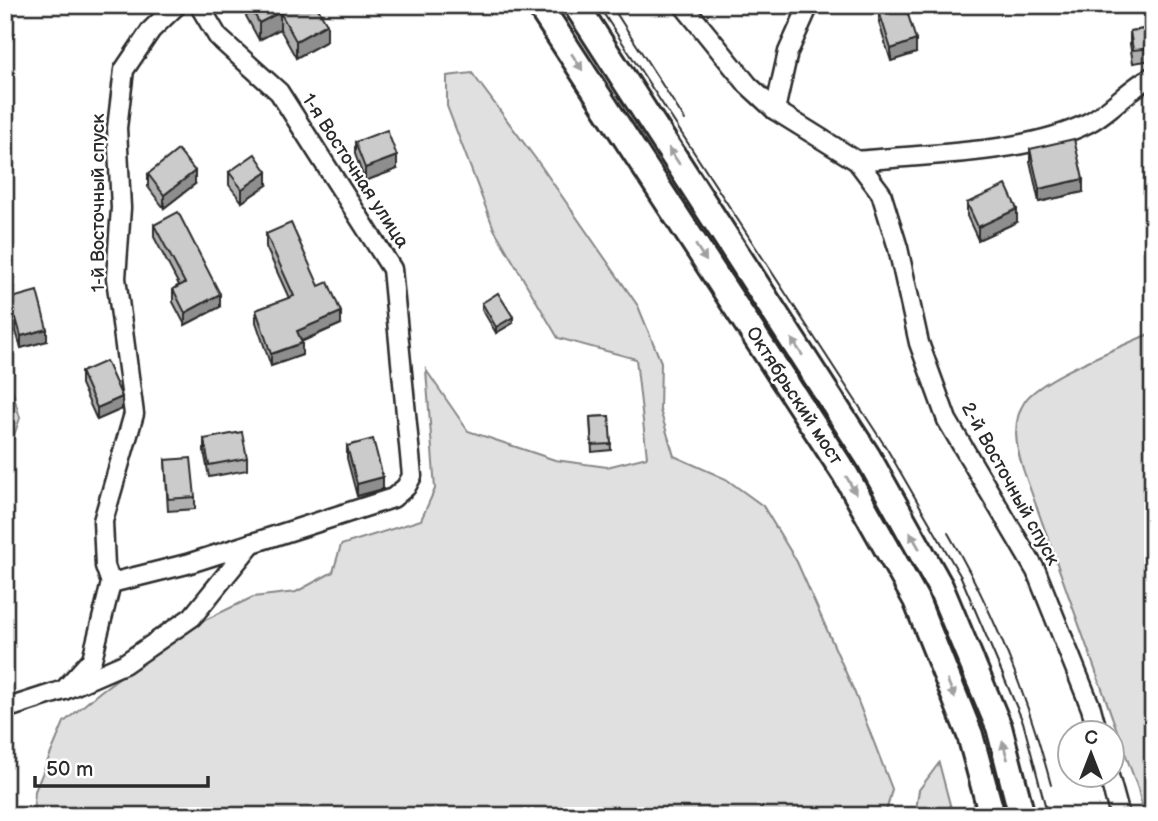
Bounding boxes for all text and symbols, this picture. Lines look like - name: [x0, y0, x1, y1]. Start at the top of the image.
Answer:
- one-way arrow: [570, 53, 583, 72]
- street label: 1-я Восточная улица: [296, 89, 414, 253]
- street label: 1-й Восточный спуск: [87, 114, 110, 292]
- one-way arrow: [667, 146, 680, 166]
- one-way arrow: [694, 244, 708, 262]
- street label: Октябрьский мост: [741, 323, 847, 470]
- one-way arrow: [791, 337, 804, 357]
- street label: 2-й Восточный спуск: [956, 399, 1064, 569]
- one-way arrow: [845, 476, 857, 495]
- one-way arrow: [909, 532, 921, 551]
- one-way arrow: [946, 678, 957, 699]
- north arrow: [1056, 720, 1126, 790]
- text: С: [1084, 727, 1098, 750]
- one-way arrow: [999, 739, 1010, 761]
- scale bar: [35, 744, 208, 788]
- text: 50 m: [46, 757, 93, 782]

